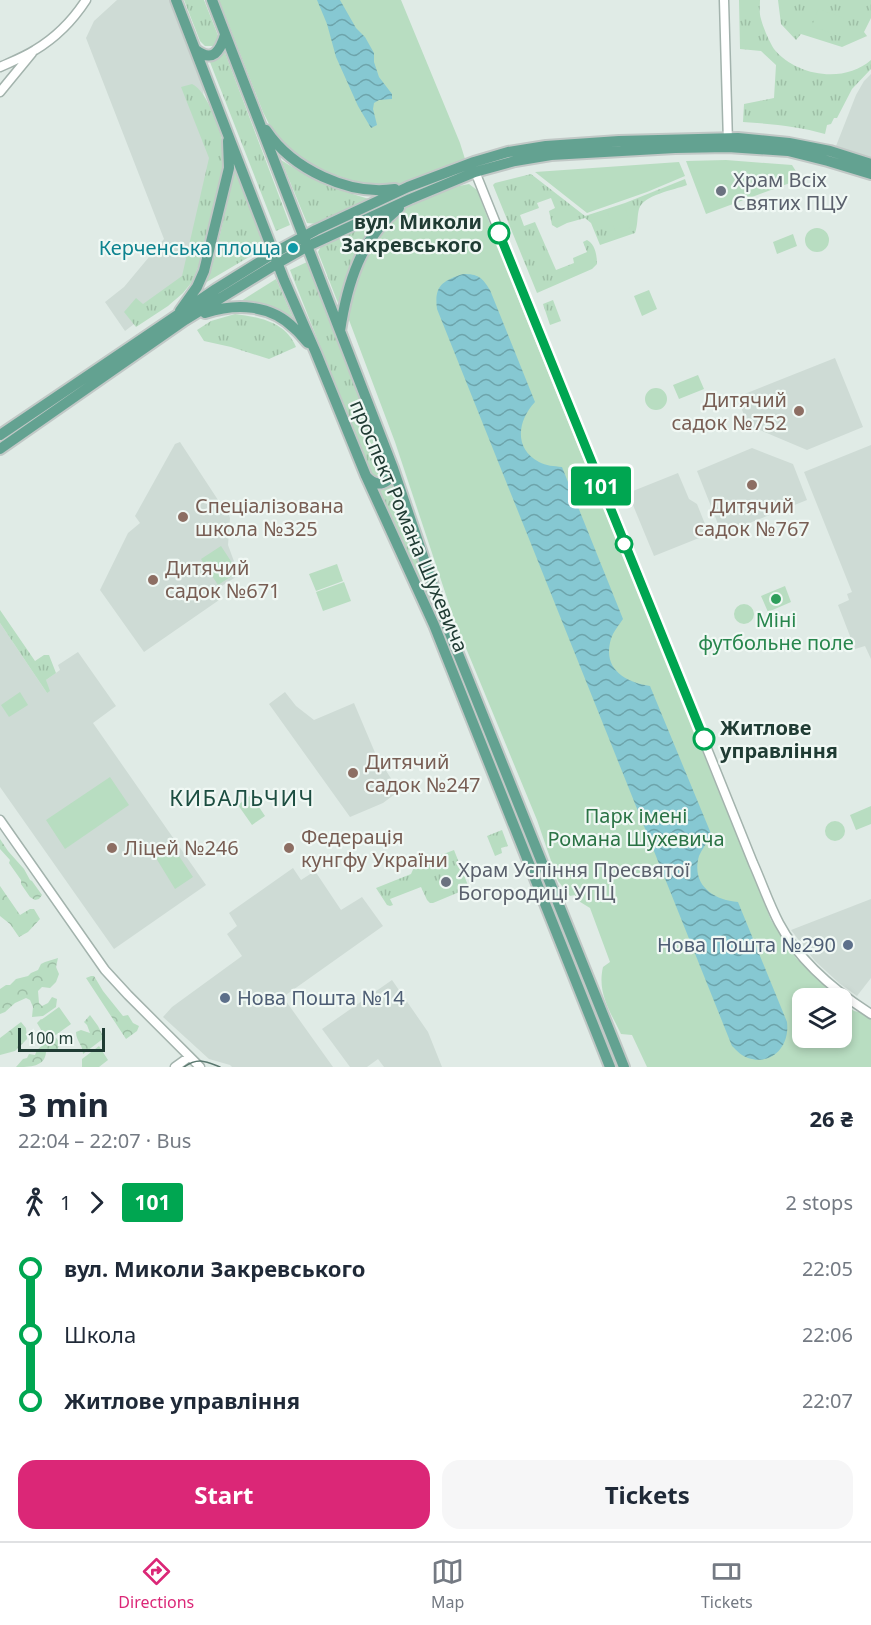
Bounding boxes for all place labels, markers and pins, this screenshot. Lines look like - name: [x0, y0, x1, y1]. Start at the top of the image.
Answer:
- place label: Храм Всіх Святих ПЦУ: [733, 166, 848, 216]
- marker: Храм Всіх Святих ПЦУ: [714, 184, 728, 198]
- place label: вул. Миколи Закревського: [341, 208, 482, 258]
- marker: вул. Миколи Закревського: [488, 222, 510, 244]
- place label: Керченська площа: [99, 234, 281, 261]
- marker: Керченська площа: [286, 241, 300, 255]
- place label: Дитячий садок №752: [671, 386, 787, 436]
- marker: Дитячий садок №752: [792, 404, 806, 418]
- marker: Дитячий садок №767: [745, 478, 759, 492]
- place label: Спеціалізована школа №325: [195, 492, 344, 542]
- place label: Дитячий садок №767: [694, 492, 810, 542]
- marker: Спеціалізована школа №325: [176, 510, 190, 524]
- unlabelled marker: [615, 535, 633, 553]
- place label: Дитячий садок №671: [165, 554, 281, 604]
- marker: Дитячий садок №671: [146, 573, 160, 587]
- marker: Міні футбольне поле: [769, 592, 783, 606]
- place label: Міні футбольне поле: [698, 606, 854, 656]
- place label: Житлове управління: [719, 714, 838, 764]
- marker: Житлове управління: [693, 728, 715, 750]
- place label: Дитячий садок №247: [365, 748, 481, 798]
- marker: Дитячий садок №247: [346, 766, 360, 780]
- place label: Федерація кунгфу України: [301, 823, 448, 873]
- place label: Ліцей №246: [124, 834, 239, 861]
- marker: Ліцей №246: [105, 841, 119, 855]
- marker: Федерація кунгфу України: [282, 841, 296, 855]
- place label: Храм Успіння Пресвятої Богородиці УПЦ: [458, 856, 690, 906]
- marker: Храм Успіння Пресвятої Богородиці УПЦ: [439, 875, 453, 889]
- place label: Нова Пошта №290: [657, 931, 836, 958]
- marker: Нова Пошта №290: [841, 938, 855, 952]
- place label: Нова Пошта №14: [237, 984, 405, 1011]
- marker: Нова Пошта №14: [218, 991, 232, 1005]

